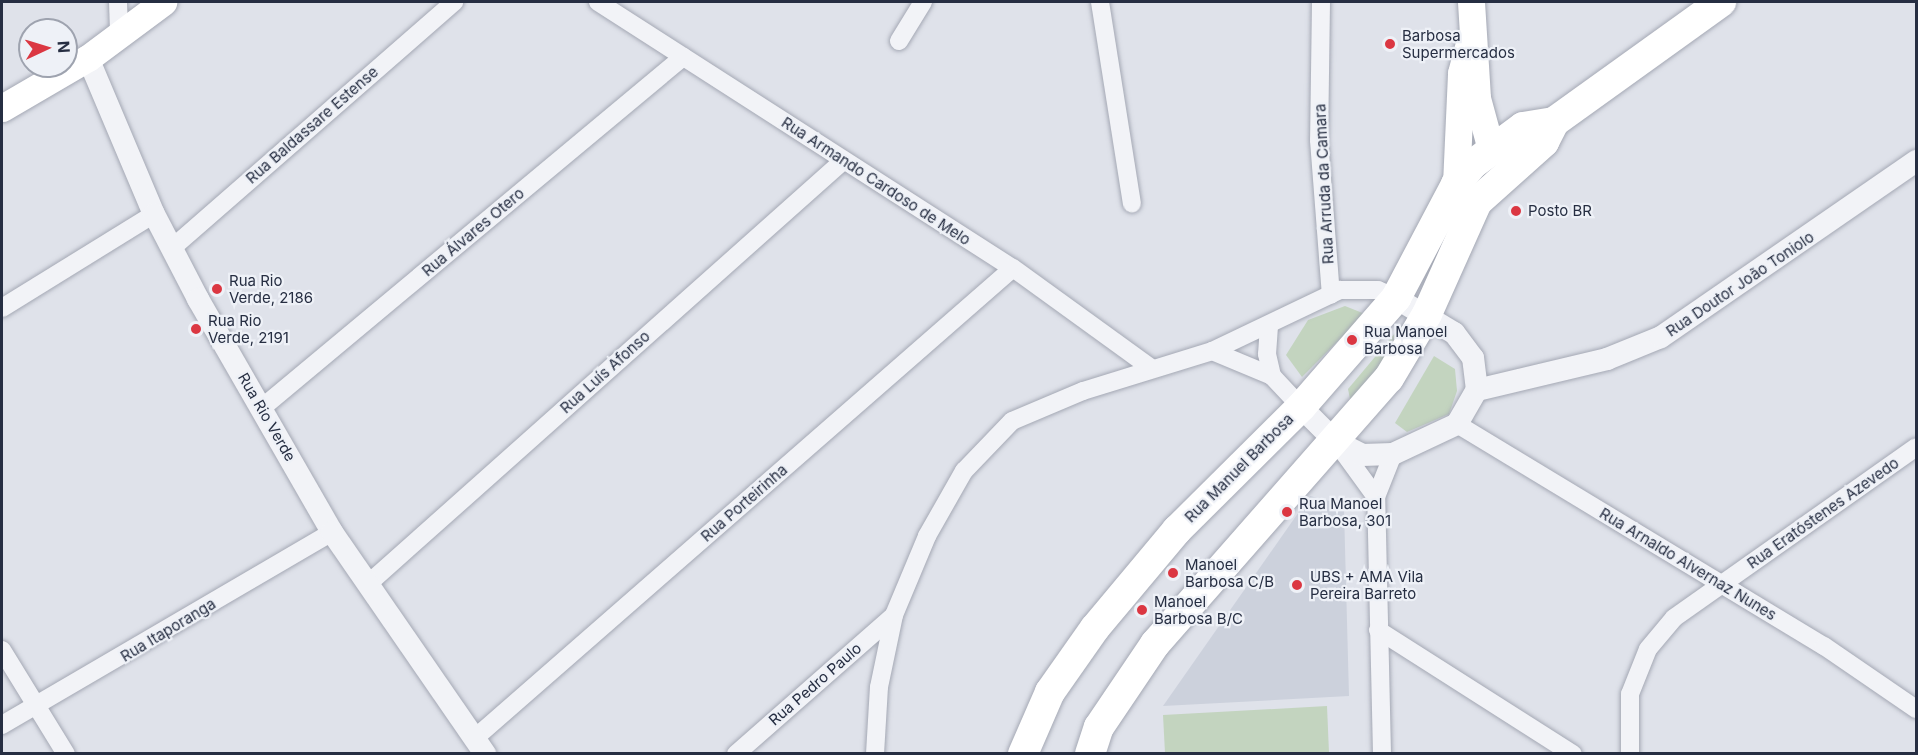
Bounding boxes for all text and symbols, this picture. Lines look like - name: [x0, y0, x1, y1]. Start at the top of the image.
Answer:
- north arrow: [18, 18, 78, 78]
- place label: Barbosa Supermercados: [1402, 26, 1515, 61]
- marker: Barbosa Supermercados: [1383, 37, 1397, 51]
- text: N: [54, 40, 74, 54]
- street label: Rua Baldassare Estense: [242, 63, 382, 187]
- street label: Rua Arruda da Camara: [1311, 103, 1337, 265]
- street label: Rua Armando Cardoso de Melo: [778, 113, 974, 249]
- street label: Rua Álvares Otero: [418, 184, 528, 280]
- place label: Posto BR: [1528, 202, 1592, 220]
- marker: Posto BR: [1509, 204, 1523, 218]
- street label: Rua Doutor João Toniolo: [1663, 228, 1817, 340]
- place label: Rua Rio Verde, 2186: [229, 271, 313, 306]
- marker: Rua Rio Verde, 2186: [210, 282, 224, 296]
- place label: Rua Rio Verde, 2191: [208, 311, 289, 346]
- marker: Rua Rio Verde, 2191: [189, 322, 203, 336]
- place label: Rua Manoel Barbosa: [1364, 322, 1447, 357]
- street label: Rua Luís Afonso: [556, 327, 654, 417]
- marker: Rua Manoel Barbosa: [1345, 333, 1359, 347]
- street label: Rua Rio Verde: [234, 369, 300, 465]
- street label: Rua Manuel Barbosa: [1181, 410, 1297, 526]
- street label: Rua Eratóstenes Azevedo: [1744, 454, 1902, 572]
- street label: Rua Porteirinha: [697, 461, 791, 545]
- place label: Rua Manoel Barbosa, 301: [1299, 494, 1391, 529]
- street label: Rua Arnaldo Alvernaz Nunes: [1596, 504, 1780, 624]
- marker: Rua Manoel Barbosa, 301: [1280, 505, 1294, 519]
- place label: Manoel Barbosa C/B: [1185, 555, 1274, 590]
- marker: Manoel Barbosa C/B: [1166, 566, 1180, 580]
- place label: UBS + AMA Vila Pereira Barreto: [1310, 567, 1423, 602]
- marker: UBS + AMA Vila Pereira Barreto: [1288, 576, 1306, 594]
- place label: Manoel Barbosa B/C: [1154, 592, 1243, 627]
- street label: Rua Itaporanga: [117, 595, 219, 665]
- marker: Manoel Barbosa B/C: [1135, 603, 1149, 617]
- street label: Rua Pedro Paulo: [765, 639, 865, 729]

